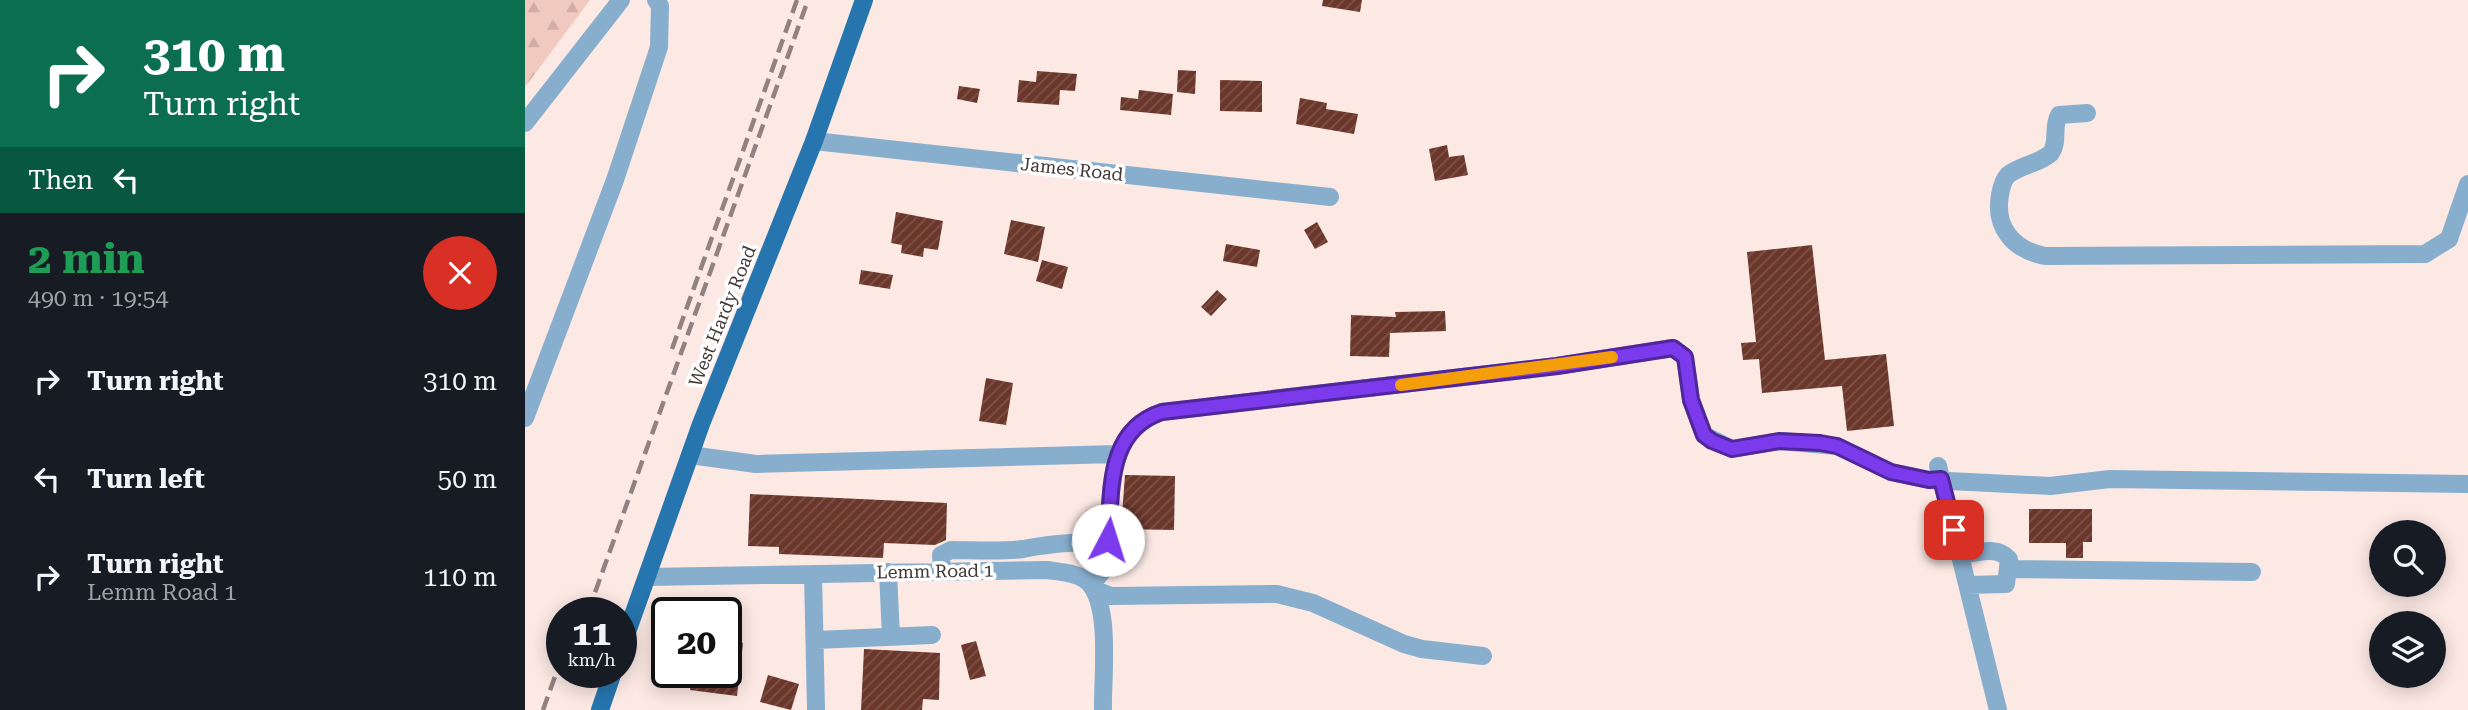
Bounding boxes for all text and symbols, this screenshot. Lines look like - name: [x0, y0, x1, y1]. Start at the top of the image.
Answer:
- text: 310 m: [143, 26, 285, 83]
- icon: right: [28, 28, 119, 119]
- text: Turn right: [143, 85, 300, 123]
- street label: James Road: [1020, 153, 1125, 185]
- icon: left: [107, 161, 145, 199]
- text: Then: [28, 165, 93, 195]
- text: 2 min: [28, 234, 145, 283]
- button: close: [423, 236, 497, 310]
- street label: West Hardy Road: [684, 242, 760, 389]
- text: 490 m · 19:54: [28, 285, 168, 312]
- icon: right: [28, 362, 66, 400]
- text: Turn right: [87, 366, 223, 396]
- text: 310 m: [423, 366, 497, 396]
- icon: left: [28, 460, 66, 498]
- text: Turn left: [87, 464, 205, 494]
- text: 50 m: [438, 464, 497, 494]
- pin: [1924, 500, 1984, 560]
- position arrow: [1071, 503, 1145, 577]
- icon: arrive: [1935, 511, 1973, 549]
- map controls: [2369, 520, 2446, 688]
- button: search: [2369, 520, 2446, 597]
- text: Turn right: [87, 549, 223, 579]
- icon: right: [28, 558, 66, 596]
- street label: Lemm Road 1: [876, 559, 994, 583]
- text: 110 m: [423, 562, 497, 592]
- text: Lemm Road 1: [87, 579, 237, 606]
- speed limit sign: 20: [651, 597, 742, 688]
- button: layers: [2369, 611, 2446, 688]
- text: 11: [572, 613, 611, 654]
- text: km/h: [567, 649, 616, 670]

